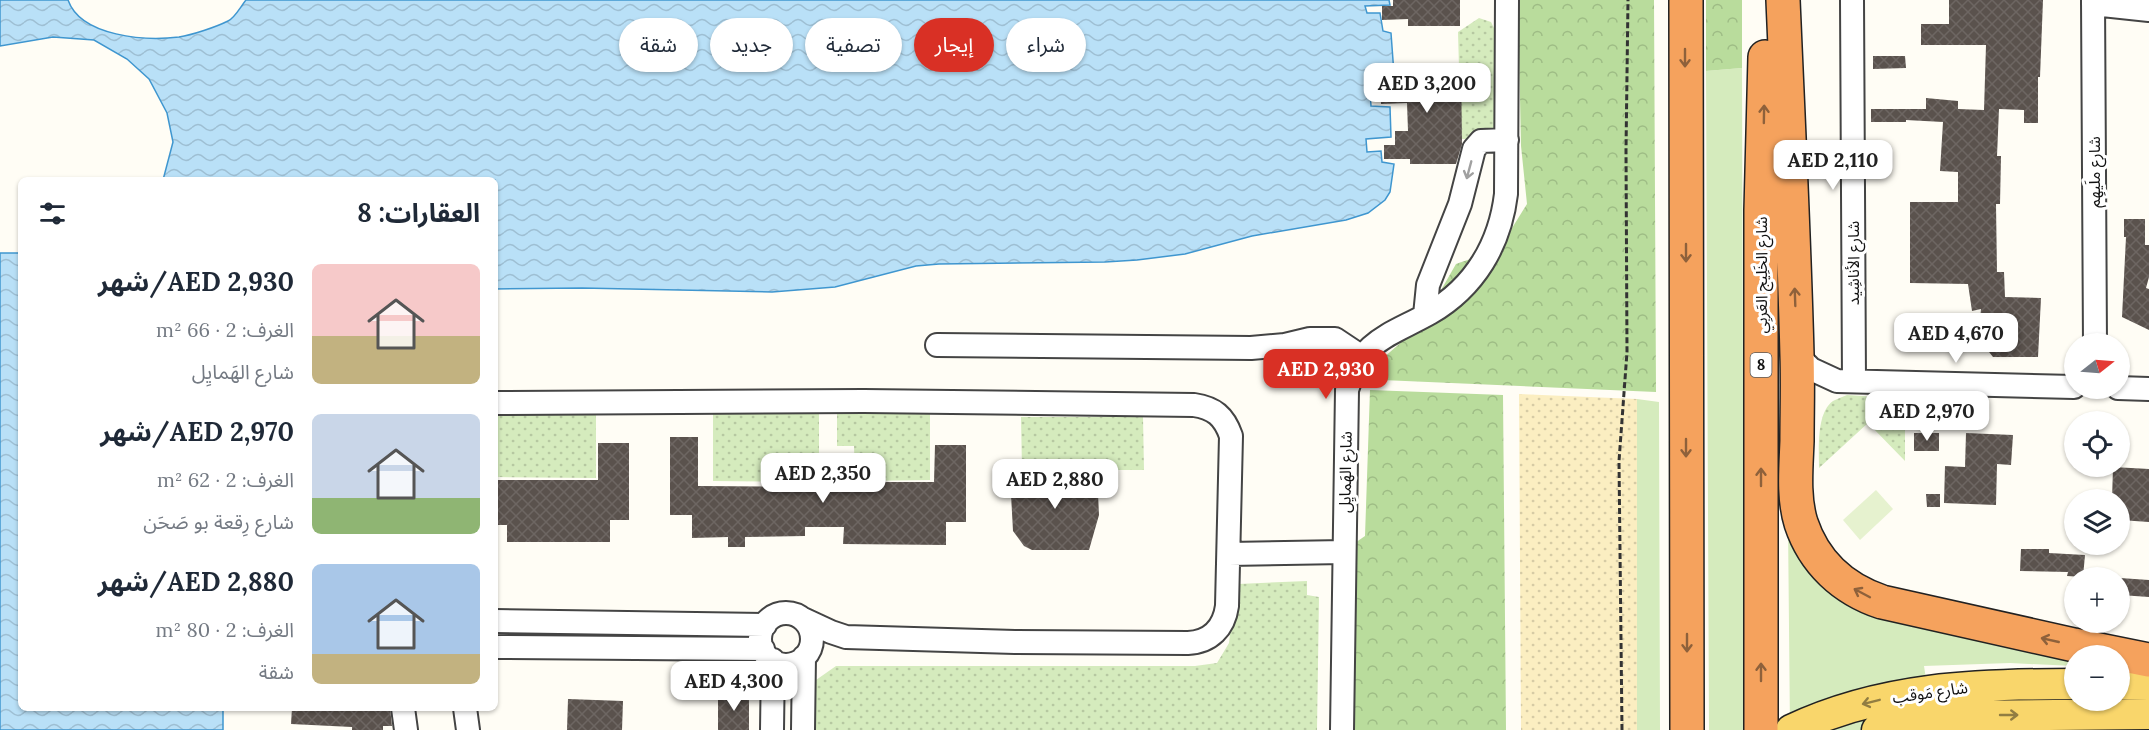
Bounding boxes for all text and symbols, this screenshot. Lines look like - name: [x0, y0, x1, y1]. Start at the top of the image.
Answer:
- chip: شقة: [619, 18, 698, 72]
- chip: جديد: [710, 18, 793, 72]
- chip: تصفية: [805, 18, 902, 72]
- chip: إيجار: [914, 18, 994, 72]
- chip: شراء: [1006, 18, 1086, 72]
- one-way arrow: [1679, 48, 1691, 68]
- pin: AED 3,200: [1358, 63, 1496, 114]
- text: AED 3,200: [1378, 70, 1476, 95]
- one-way arrow: [1758, 104, 1769, 124]
- street label: شارع ملَيهِم: [2084, 136, 2107, 208]
- pin: AED 2,110: [1764, 140, 1902, 191]
- text: AED 2,110: [1788, 147, 1878, 172]
- one-way arrow: [1463, 160, 1475, 179]
- text: العقارات: 8: [357, 196, 480, 229]
- icon: filters: [36, 197, 69, 230]
- street label: شارع الخَلِيج العَربِي: [1751, 216, 1774, 334]
- street label: شارع الأناشِيد: [1843, 221, 1866, 305]
- one-way arrow: [1680, 243, 1692, 263]
- text: AED 2,930/شهر: [98, 265, 294, 298]
- icon: home: [360, 288, 432, 360]
- one-way arrow: [1789, 288, 1800, 307]
- pin: AED 4,670: [1887, 313, 2025, 364]
- text: الغرف: 2 · 66 m²: [156, 317, 294, 342]
- text: AED 4,670: [1908, 320, 2004, 345]
- north arrow: [2064, 333, 2130, 399]
- map controls: [2064, 333, 2130, 711]
- pin: AED 2,930: [1257, 349, 1395, 400]
- road number: 8: [1750, 353, 1772, 377]
- text: AED 2,930: [1277, 356, 1375, 381]
- text: شارع الهَمايِل: [192, 359, 294, 384]
- pin: AED 2,970: [1858, 391, 1996, 442]
- text: AED 2,970: [1879, 398, 1975, 423]
- button: locate: [2064, 411, 2130, 477]
- text: AED 2,970/شهر: [100, 415, 294, 448]
- street label: شارع الهَمايِل: [1334, 431, 1359, 513]
- icon: home: [360, 438, 432, 510]
- one-way arrow: [1680, 438, 1692, 458]
- pin: AED 2,350: [754, 453, 892, 504]
- pin: AED 2,880: [986, 459, 1124, 510]
- text: AED 2,350: [775, 460, 871, 485]
- text: AED 2,880: [1006, 466, 1104, 491]
- text: الغرف: 2 · 62 m²: [157, 467, 294, 492]
- one-way arrow: [1755, 467, 1767, 487]
- button: layers: [2064, 489, 2130, 555]
- text: شارع رِقعة بو صَحَن: [143, 509, 294, 534]
- text: AED 2,880/شهر: [98, 565, 294, 598]
- button: +: [2064, 567, 2130, 633]
- one-way arrow: [1853, 587, 1871, 599]
- icon: home: [360, 588, 432, 660]
- text: الغرف: 2 · 80 m²: [156, 617, 294, 642]
- one-way arrow: [1681, 633, 1693, 653]
- one-way arrow: [2041, 634, 2061, 645]
- button: −: [2064, 645, 2130, 711]
- text: شقة: [259, 659, 294, 684]
- pin: AED 4,300: [665, 661, 803, 712]
- one-way arrow: [1755, 662, 1767, 682]
- text: AED 4,300: [685, 668, 783, 693]
- street label: شارع مَوقب: [1891, 677, 1969, 710]
- one-way arrow: [1862, 697, 1881, 708]
- one-way arrow: [1998, 709, 2018, 721]

